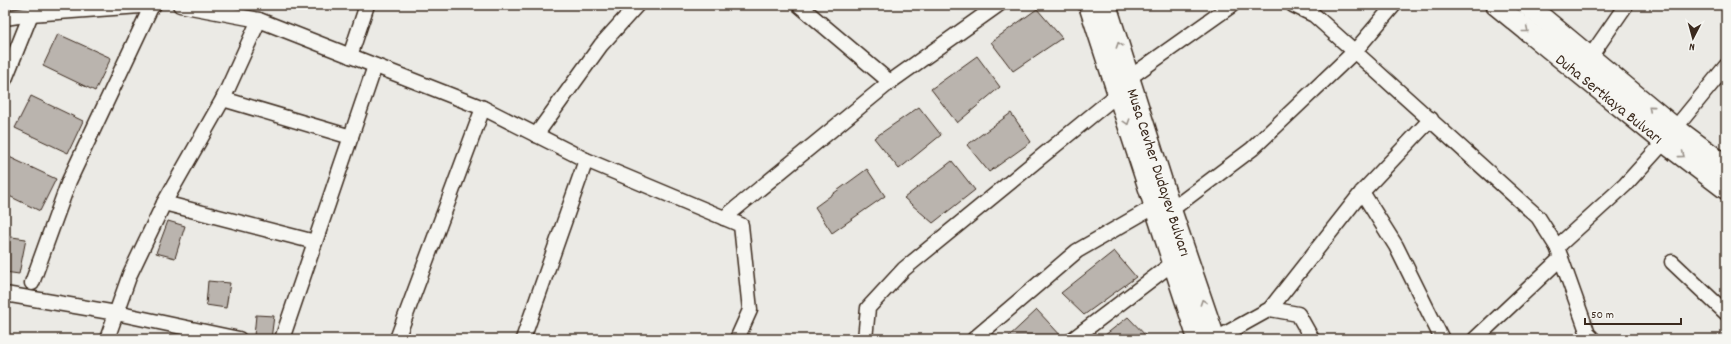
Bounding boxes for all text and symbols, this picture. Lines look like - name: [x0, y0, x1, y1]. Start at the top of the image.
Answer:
- north arrow: [1673, 18, 1713, 58]
- one-way arrow: [1521, 25, 1528, 32]
- text: N: [1688, 38, 1696, 54]
- one-way arrow: [1115, 42, 1124, 49]
- street label: Duha Sertkaya Bulvarı: [1550, 49, 1667, 151]
- street label: Musa Cevher Dudayev Bulvarı: [1120, 86, 1196, 260]
- one-way arrow: [1648, 105, 1656, 112]
- one-way arrow: [1123, 118, 1131, 125]
- one-way arrow: [1677, 150, 1684, 157]
- one-way arrow: [1199, 299, 1207, 306]
- scale bar: [1585, 300, 1681, 326]
- text: 50 m: [1591, 307, 1614, 324]

